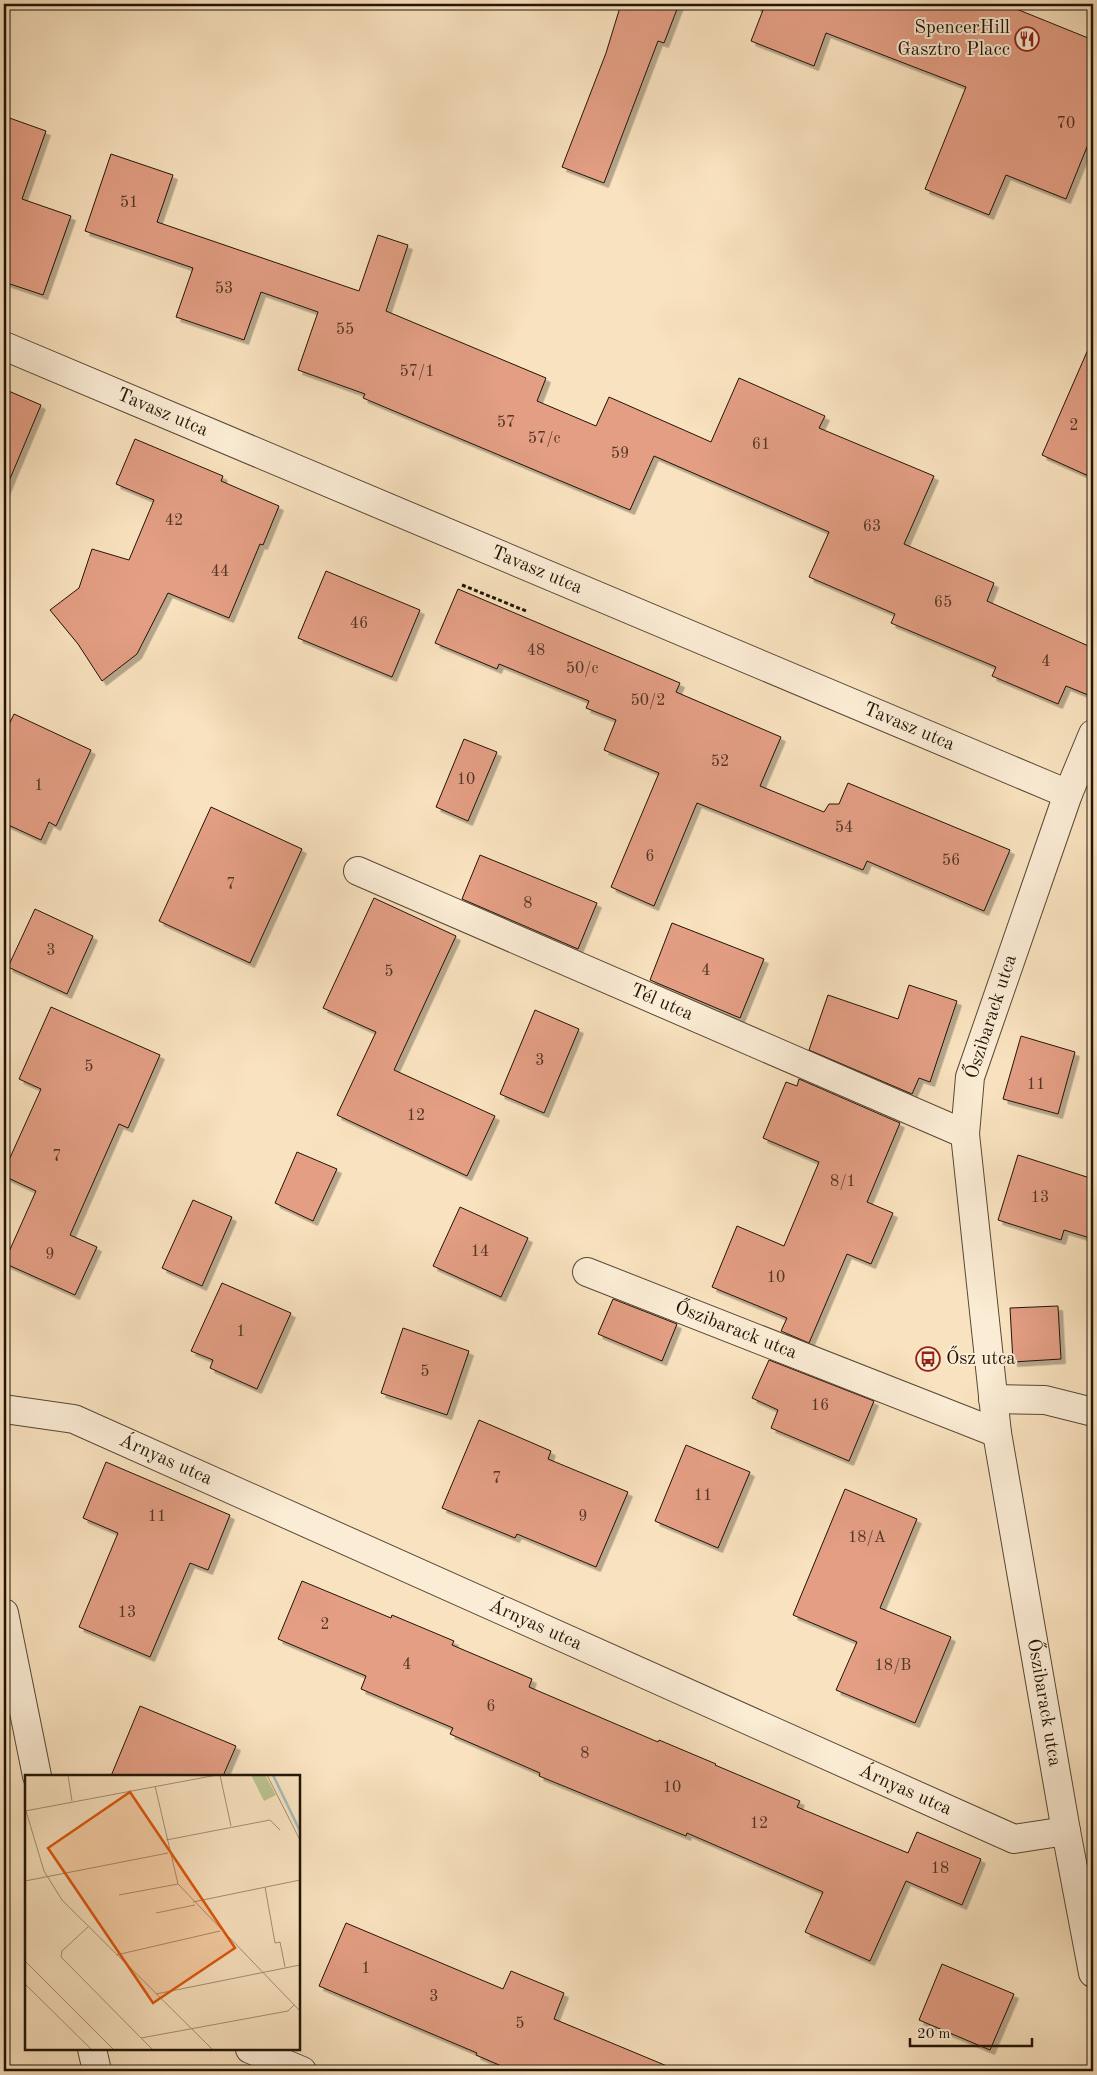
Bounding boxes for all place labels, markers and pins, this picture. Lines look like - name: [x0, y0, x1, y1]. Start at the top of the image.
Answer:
- place label: SpencerHill Gasztro Placc: [897, 19, 1010, 60]
- restaurant icon: SpencerHill Gasztro Placc: [1014, 26, 1040, 52]
- place label: Ősz utca: [946, 1345, 1016, 1369]
- bus stop icon: Ősz utca: [915, 1346, 941, 1372]

